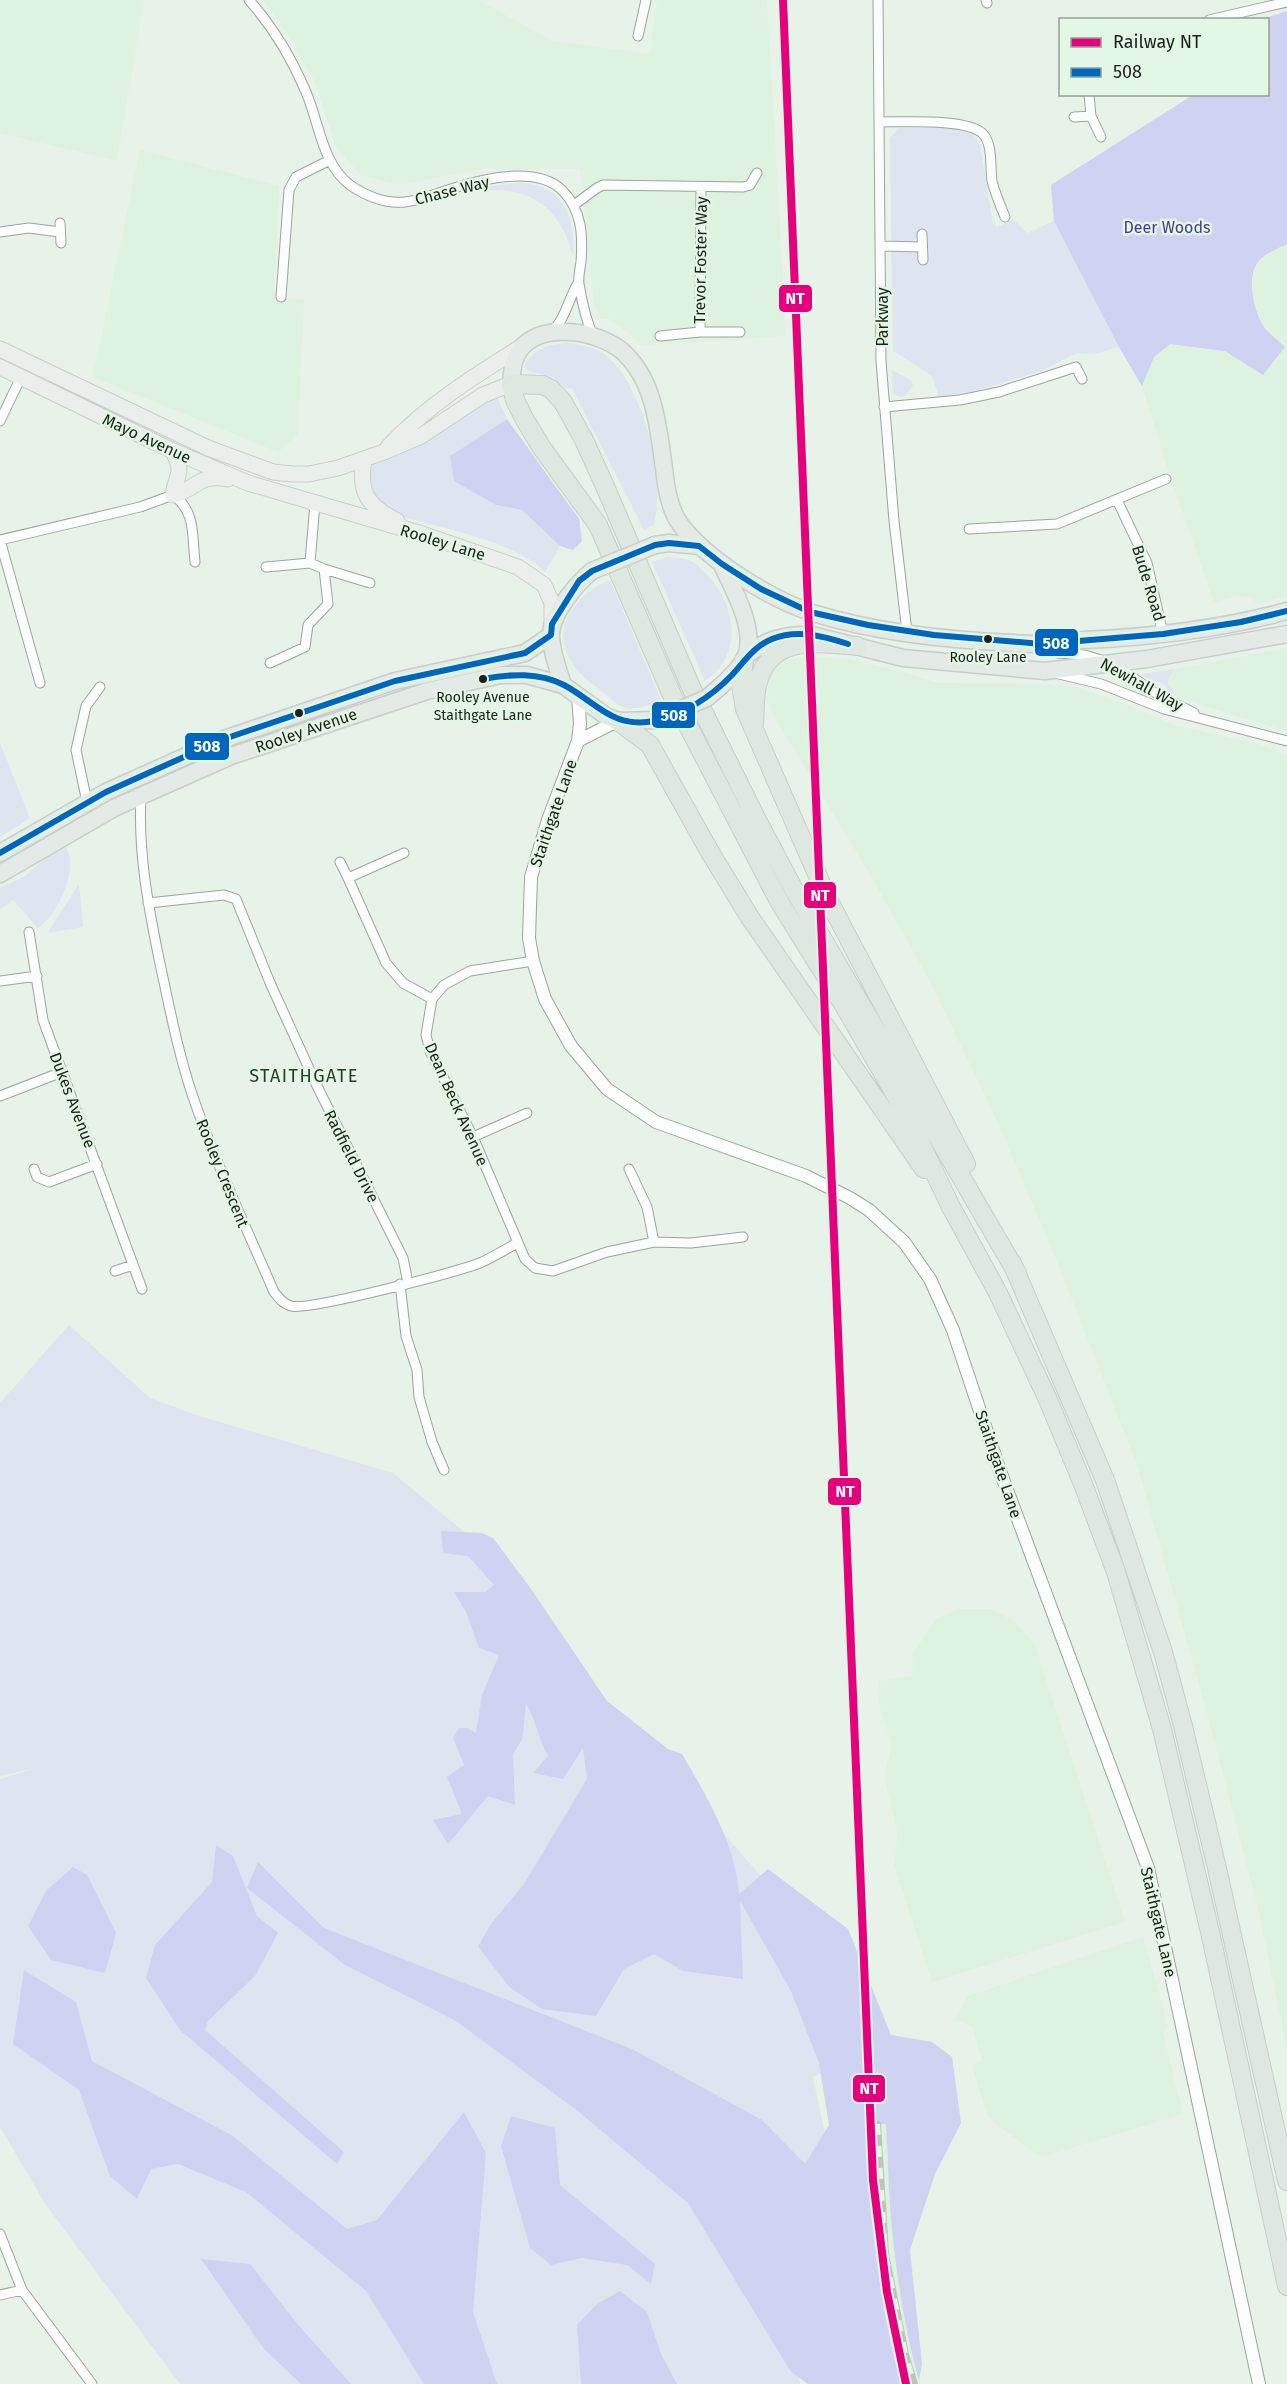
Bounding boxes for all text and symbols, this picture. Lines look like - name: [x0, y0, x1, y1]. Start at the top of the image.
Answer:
- legend: [1059, 18, 1269, 96]
- text: Railway NT: [1113, 31, 1202, 53]
- text: 508: [1113, 61, 1142, 83]
- street label: Chase Way: [413, 172, 492, 209]
- street label: Trevor Foster Way: [690, 196, 711, 324]
- park label: Deer Woods: [1124, 218, 1210, 237]
- line badge: NT: [778, 284, 813, 313]
- street label: Parkway: [873, 287, 892, 347]
- text: NT: [785, 289, 805, 308]
- street label: Mayo Avenue: [100, 410, 194, 467]
- street label: Rooley Lane: [398, 521, 488, 564]
- street label: Bude Road: [1128, 543, 1169, 623]
- line badge: 508: [1034, 628, 1079, 657]
- marker: Rooley Lane: [982, 633, 994, 645]
- text: 508: [1042, 634, 1070, 653]
- place label: Rooley Lane: [949, 649, 1027, 666]
- street label: Newhall Way: [1097, 654, 1187, 715]
- marker: Rooley Avenue Staithgate Lane: [477, 673, 489, 685]
- place label: Rooley Avenue Staithgate Lane: [434, 689, 532, 724]
- line badge: 508: [651, 701, 696, 729]
- street label: Rooley Avenue: [253, 704, 360, 757]
- text: 508: [660, 706, 688, 725]
- unlabelled marker: [293, 707, 305, 719]
- line badge: 508: [184, 732, 230, 761]
- text: 508: [193, 737, 221, 756]
- street label: Staithgate Lane: [526, 757, 581, 869]
- line badge: NT: [803, 881, 837, 909]
- text: NT: [810, 886, 830, 905]
- street label: Dean Beck Avenue: [421, 1040, 492, 1169]
- street label: Dukes Avenue: [46, 1050, 100, 1151]
- district label: STAITHGATE: [249, 1065, 359, 1087]
- street label: Radfield Drive: [320, 1107, 383, 1206]
- street label: Rooley Crescent: [192, 1116, 253, 1230]
- street label: Staithgate Lane: [971, 1408, 1026, 1520]
- line badge: NT: [827, 1477, 862, 1506]
- text: NT: [835, 1482, 855, 1501]
- street label: Staithgate Lane: [1137, 1865, 1180, 1979]
- line badge: NT: [852, 2074, 886, 2103]
- text: NT: [859, 2079, 879, 2098]

